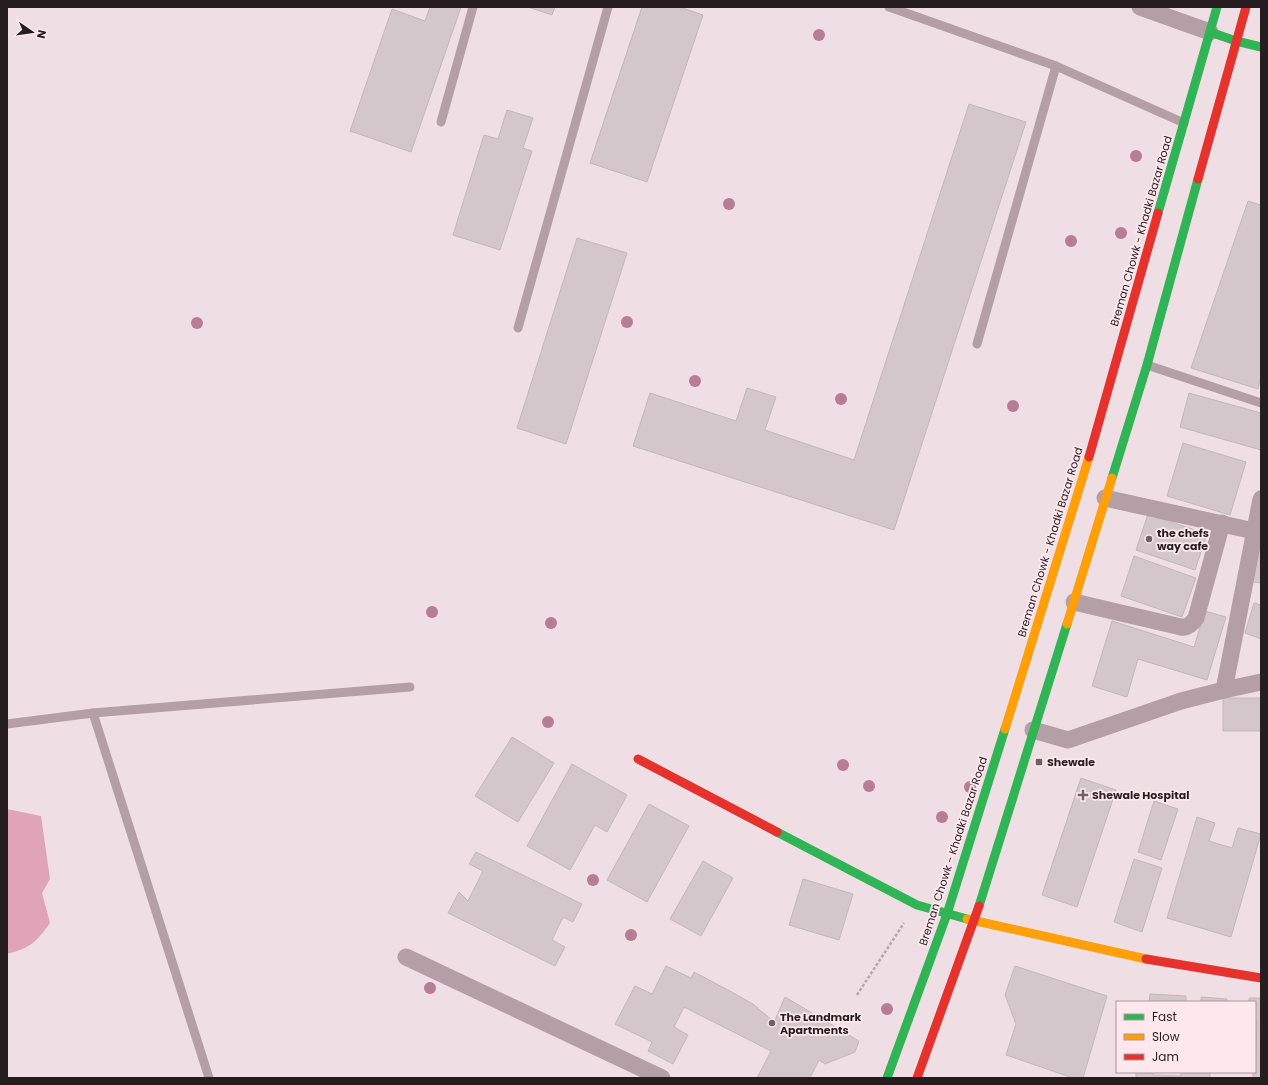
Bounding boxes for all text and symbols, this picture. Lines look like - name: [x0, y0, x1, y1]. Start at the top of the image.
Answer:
- north arrow: [12, 12, 52, 52]
- text: N: [33, 28, 50, 40]
- street label: Breman Chowk - Khadki Bazar Road: [1106, 134, 1176, 328]
- street label: Breman Chowk - Khadki Bazar Road: [1013, 445, 1087, 639]
- place label: the chefs way cafe: [1157, 525, 1209, 554]
- marker: the chefs way cafe: [1144, 534, 1154, 544]
- place label: Shewale: [1047, 754, 1095, 770]
- street label: Breman Chowk - Khadki Bazar Road: [915, 755, 991, 947]
- marker: Shewale: [1034, 757, 1044, 767]
- place label: Shewale Hospital: [1092, 787, 1189, 803]
- marker: Shewale Hospital: [1077, 789, 1089, 801]
- legend: [1116, 1001, 1256, 1073]
- text: Fast: [1152, 1008, 1177, 1025]
- place label: The Landmark Apartments: [780, 1009, 861, 1038]
- marker: The Landmark Apartments: [767, 1018, 777, 1028]
- text: Slow: [1152, 1028, 1180, 1045]
- text: Jam: [1152, 1048, 1179, 1065]

